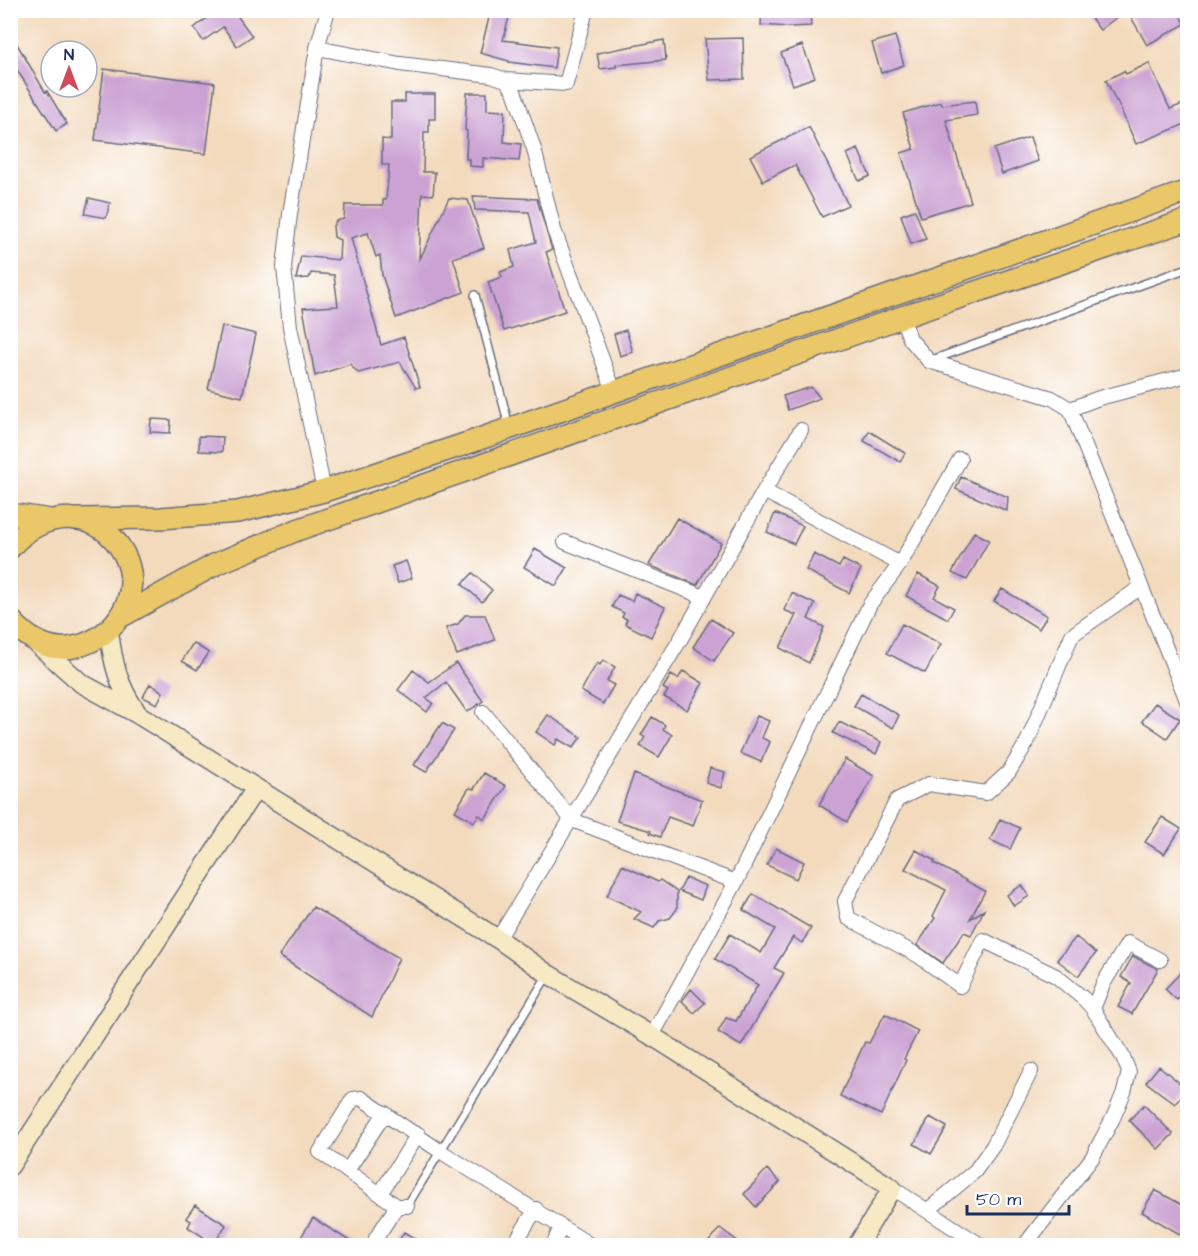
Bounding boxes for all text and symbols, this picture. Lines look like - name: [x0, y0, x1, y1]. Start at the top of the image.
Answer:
- north arrow: [39, 39, 99, 99]
- text: N: [64, 44, 74, 66]
- scale bar: [967, 1178, 1069, 1216]
- text: 50 m: [976, 1187, 1021, 1212]

